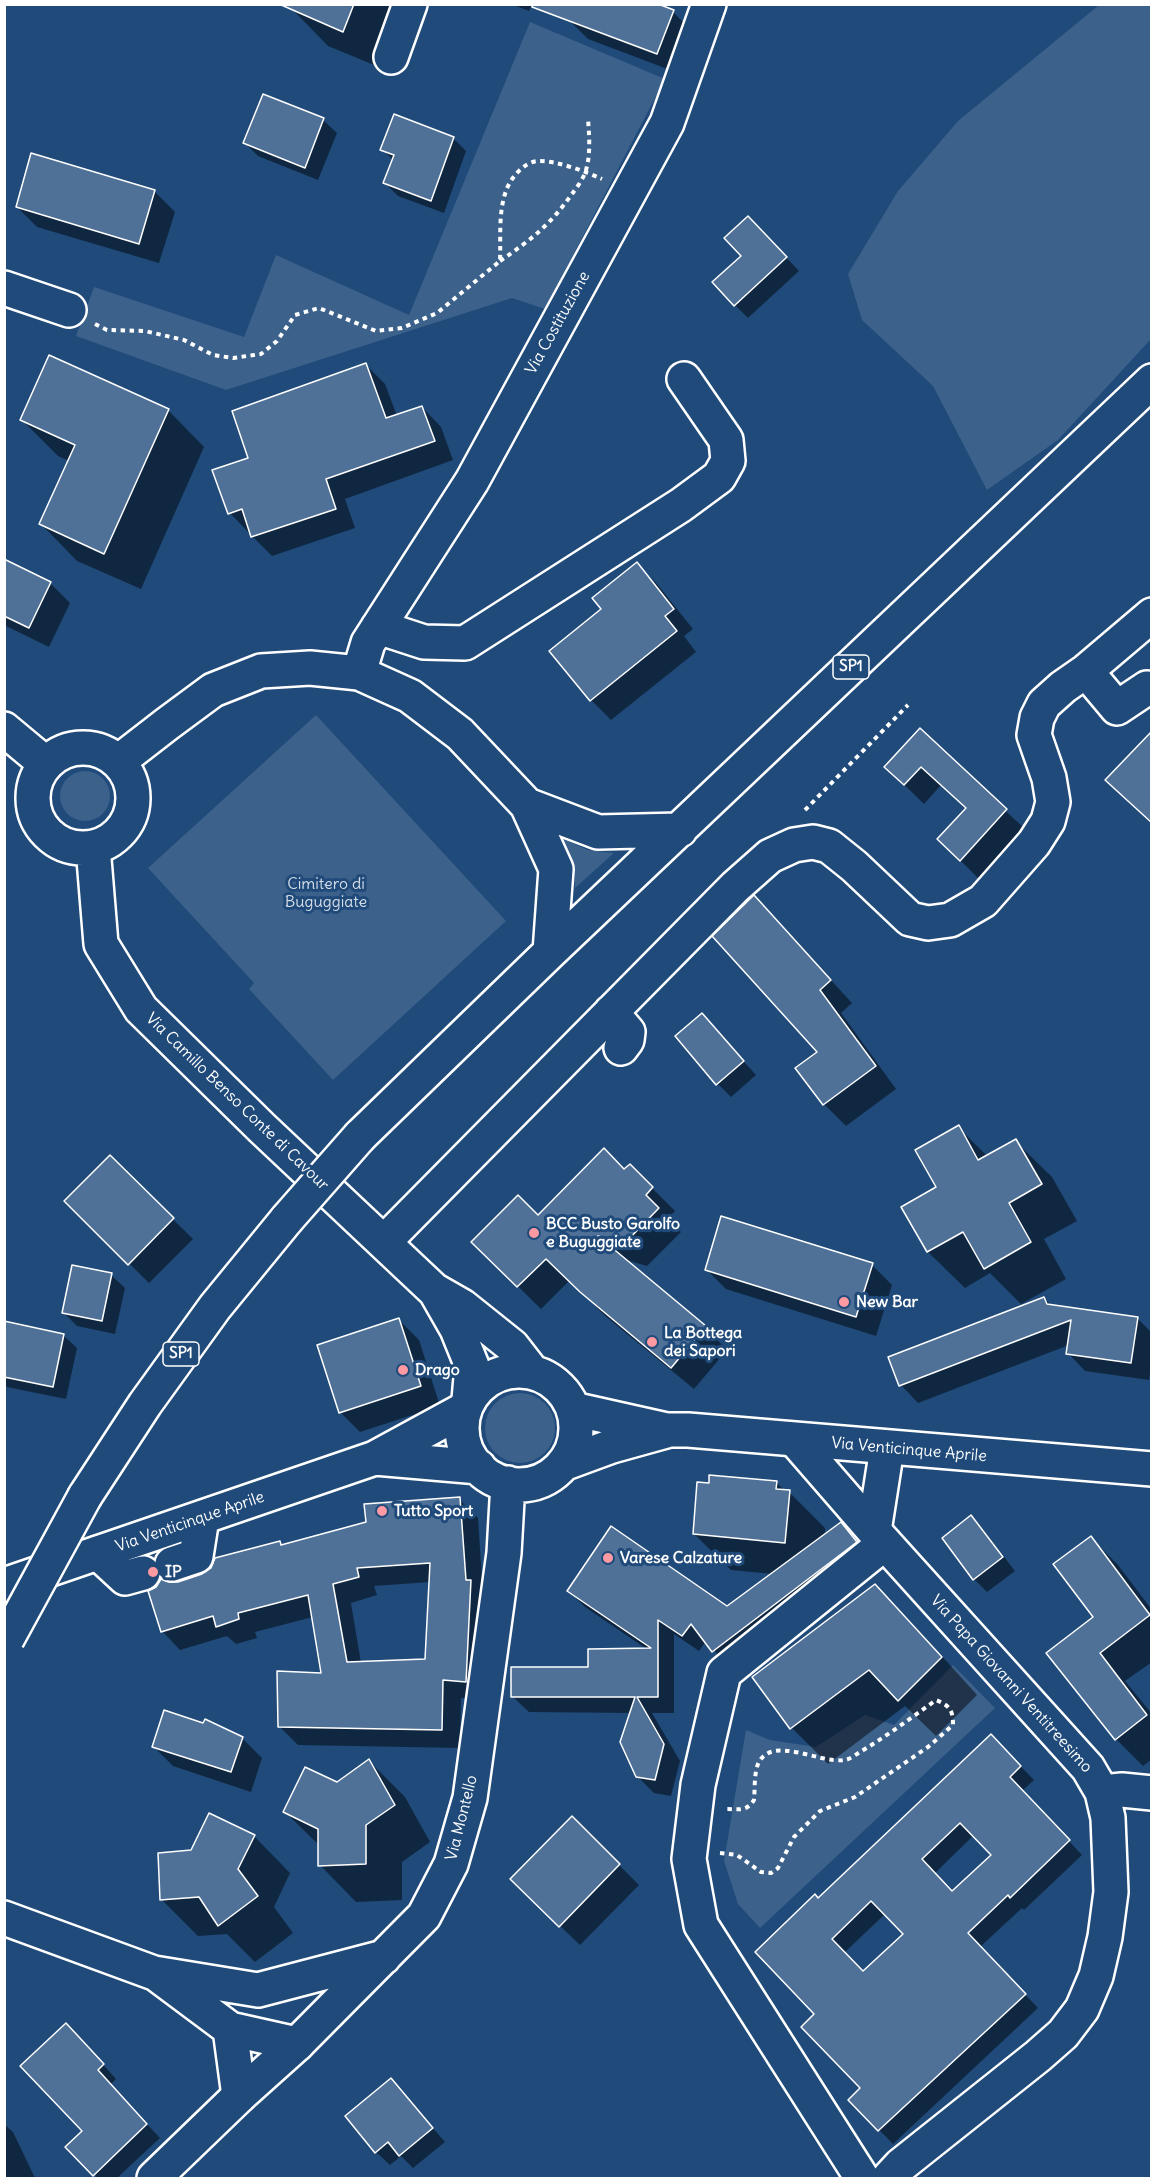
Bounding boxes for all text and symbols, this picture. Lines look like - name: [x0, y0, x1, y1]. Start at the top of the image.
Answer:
- street label: Via Costituzione: [522, 268, 594, 378]
- road number: SP1: [833, 655, 869, 679]
- park label: Cimitero di Buguggiate: [285, 874, 367, 912]
- street label: Via Camillo Benso Conte di Cavour: [141, 1009, 333, 1195]
- place label: BCC Busto Garolfo e Buguggiate: [546, 1214, 680, 1252]
- marker: BCC Busto Garolfo e Buguggiate: [527, 1226, 541, 1240]
- place label: New Bar: [856, 1292, 918, 1312]
- marker: New Bar: [837, 1295, 851, 1309]
- place label: La Bottega dei Sapori: [664, 1323, 742, 1361]
- marker: La Bottega dei Sapori: [645, 1335, 659, 1349]
- road number: SP1: [163, 1342, 199, 1366]
- place label: Drago: [415, 1360, 460, 1380]
- marker: Drago: [396, 1363, 410, 1377]
- street label: Via Venticinque Aprile: [831, 1434, 987, 1466]
- street label: Via Venticinque Aprile: [113, 1488, 267, 1556]
- place label: Tutto Sport: [394, 1501, 473, 1521]
- marker: Tutto Sport: [375, 1504, 389, 1518]
- place label: Varese Calzature: [620, 1548, 742, 1568]
- marker: Varese Calzature: [601, 1551, 615, 1565]
- place label: IP: [165, 1562, 182, 1582]
- marker: IP: [146, 1565, 160, 1579]
- street label: Via Papa Giovanni Ventitreesimo: [926, 1591, 1096, 1777]
- street label: Via Montello: [442, 1773, 482, 1863]

